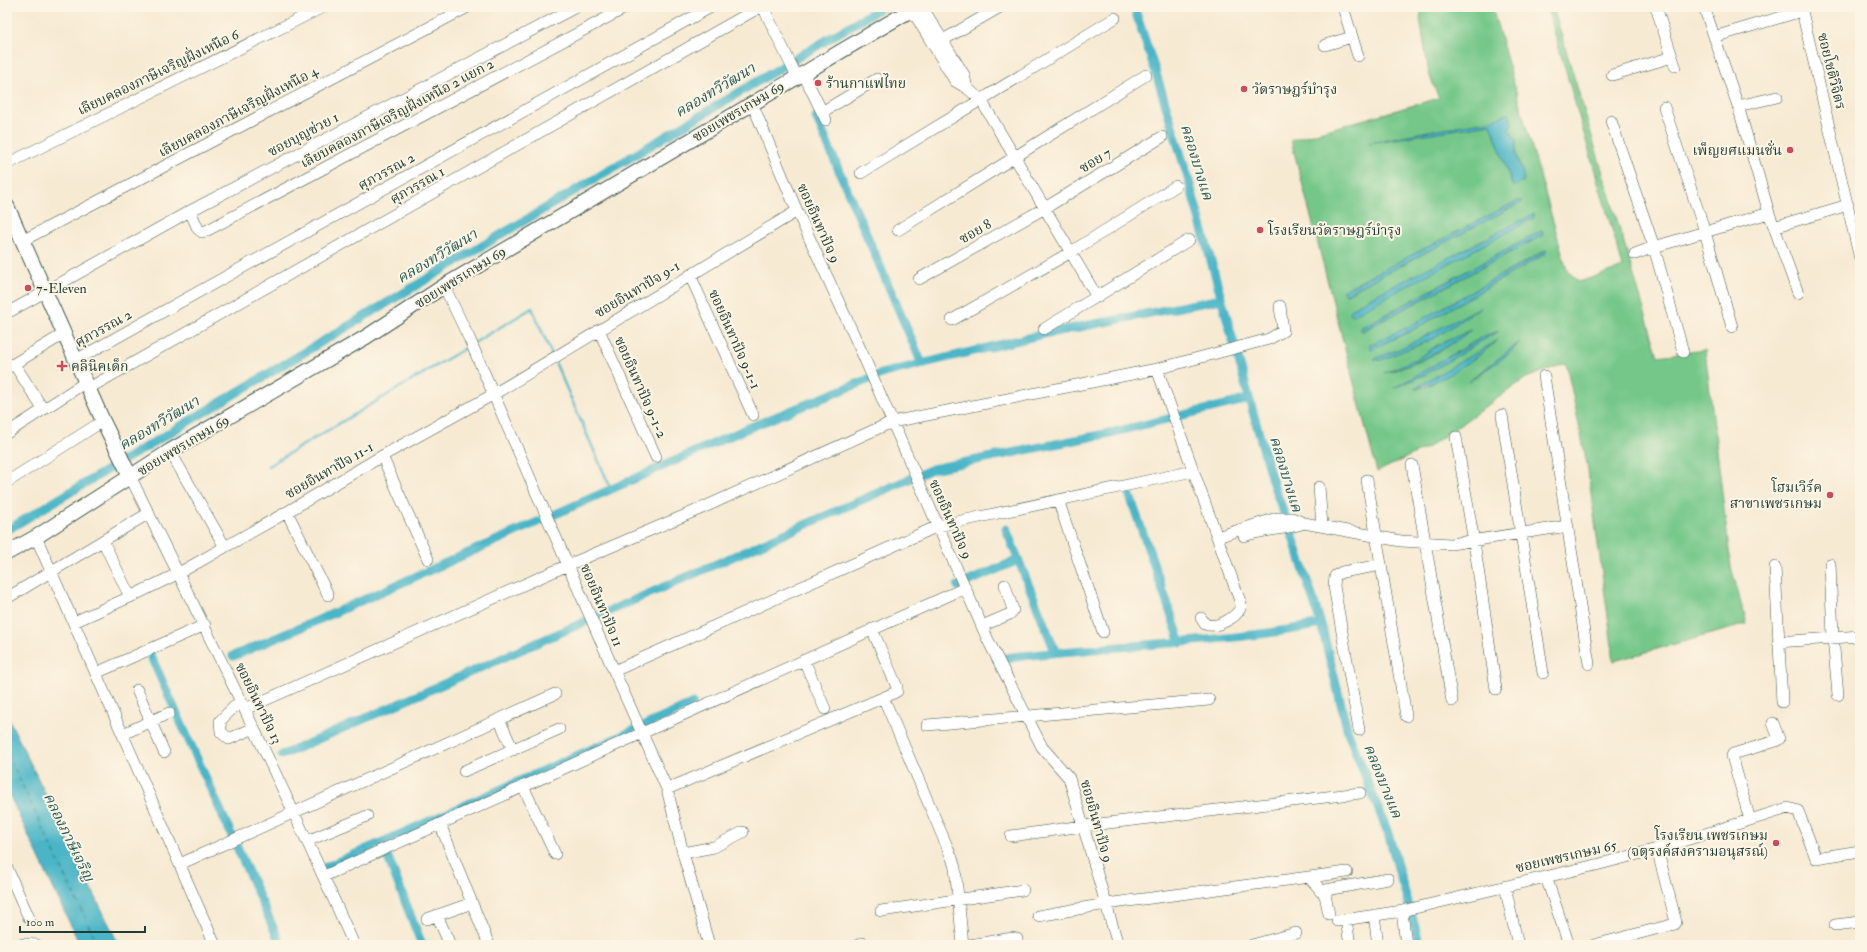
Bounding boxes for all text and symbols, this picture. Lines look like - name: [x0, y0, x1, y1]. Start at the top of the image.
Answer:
- street label: เลียบคลองภาษีเจริญฝั่งเหนือ 6: [74, 24, 243, 119]
- street label: ซอยโชติวิจิตร: [1814, 30, 1851, 111]
- street label: เลียบคลองภาษีเจริญฝั่งเหนือ 2 แยก 2: [297, 53, 497, 172]
- water label: คลองทวีวัฒนา: [672, 59, 759, 122]
- street label: เลียบคลองภาษีเจริญฝั่งเหนือ 4: [155, 60, 322, 161]
- place label: ร้านกาแฟไทย: [826, 73, 906, 92]
- street label: ซอยเพชรเกษม 69: [689, 77, 787, 146]
- marker: ร้านกาแฟไทย: [813, 78, 823, 88]
- place label: วัดราษฎร์บำรุง: [1252, 80, 1337, 98]
- marker: วัดราษฎร์บำรุง: [1239, 84, 1249, 94]
- street label: ซอยบุญช่วย 1: [265, 109, 342, 160]
- water label: คลองบางแค: [1176, 122, 1217, 203]
- place label: เพ็ญยศแมนชั่น: [1693, 140, 1782, 159]
- street label: ซอย 7: [1076, 144, 1115, 177]
- marker: เพ็ญยศแมนชั่น: [1785, 145, 1795, 155]
- street label: ศุภวรรณ 2: [355, 149, 418, 194]
- street label: ศุภวรรณ 1: [387, 163, 448, 208]
- street label: ซอยอินทาปัจ 9: [793, 181, 844, 266]
- street label: ซอย 8: [956, 215, 995, 247]
- place label: โรงเรียนวัดราษฎร์บำรุง: [1267, 220, 1401, 239]
- water label: คลองทวีวัฒนา: [394, 225, 481, 288]
- marker: โรงเรียนวัดราษฎร์บำรุง: [1255, 225, 1265, 235]
- street label: ซอยเพชรเกษม 69: [412, 243, 509, 312]
- street label: ซอยอินทาปัจ 9-1: [592, 257, 683, 322]
- place label: 7-Eleven: [36, 280, 87, 297]
- marker: 7-Eleven: [23, 283, 33, 293]
- street label: ซอยอินทาปัจ 9-1-1: [705, 287, 764, 392]
- street label: ศุภวรรณ 2: [72, 306, 135, 351]
- street label: ซอยอินทาปัจ 9-1-2: [611, 334, 671, 441]
- place label: คลินิคเด็ก: [71, 358, 129, 375]
- marker: คลินิคเด็ก: [56, 360, 68, 372]
- water label: คลองทวีวัฒนา: [116, 392, 203, 455]
- street label: ซอยเพชรเกษม 69: [134, 411, 232, 480]
- water label: คลองบางแค: [1265, 434, 1306, 515]
- street label: ซอยอินทาปัจ 11-1: [282, 438, 376, 503]
- street label: ซอยอินทาปัจ 9: [925, 477, 976, 562]
- place label: โฮมเวิร์ค สาขาเพชรเกษม: [1730, 477, 1822, 512]
- marker: โฮมเวิร์ค สาขาเพชรเกษม: [1825, 490, 1835, 500]
- street label: ซอยอินทาปัจ 11: [576, 561, 627, 649]
- street label: ซอยอินทาปัจ 13: [231, 660, 286, 747]
- water label: คลองบางแค: [1359, 741, 1406, 821]
- street label: ซอยอินทาปัจ 9: [1077, 778, 1116, 865]
- water label: คลองภาษีเจริญ: [39, 790, 99, 885]
- place label: โรงเรียน เพชรเกษม (จตุรงค์สงครามอนุสรณ์): [1627, 825, 1768, 860]
- street label: ซอยเพชรเกษม 65: [1514, 836, 1619, 876]
- marker: โรงเรียน เพชรเกษม (จตุรงค์สงครามอนุสรณ์): [1771, 838, 1781, 848]
- scale bar: [20, 908, 145, 934]
- text: 100 m: [26, 915, 55, 930]

